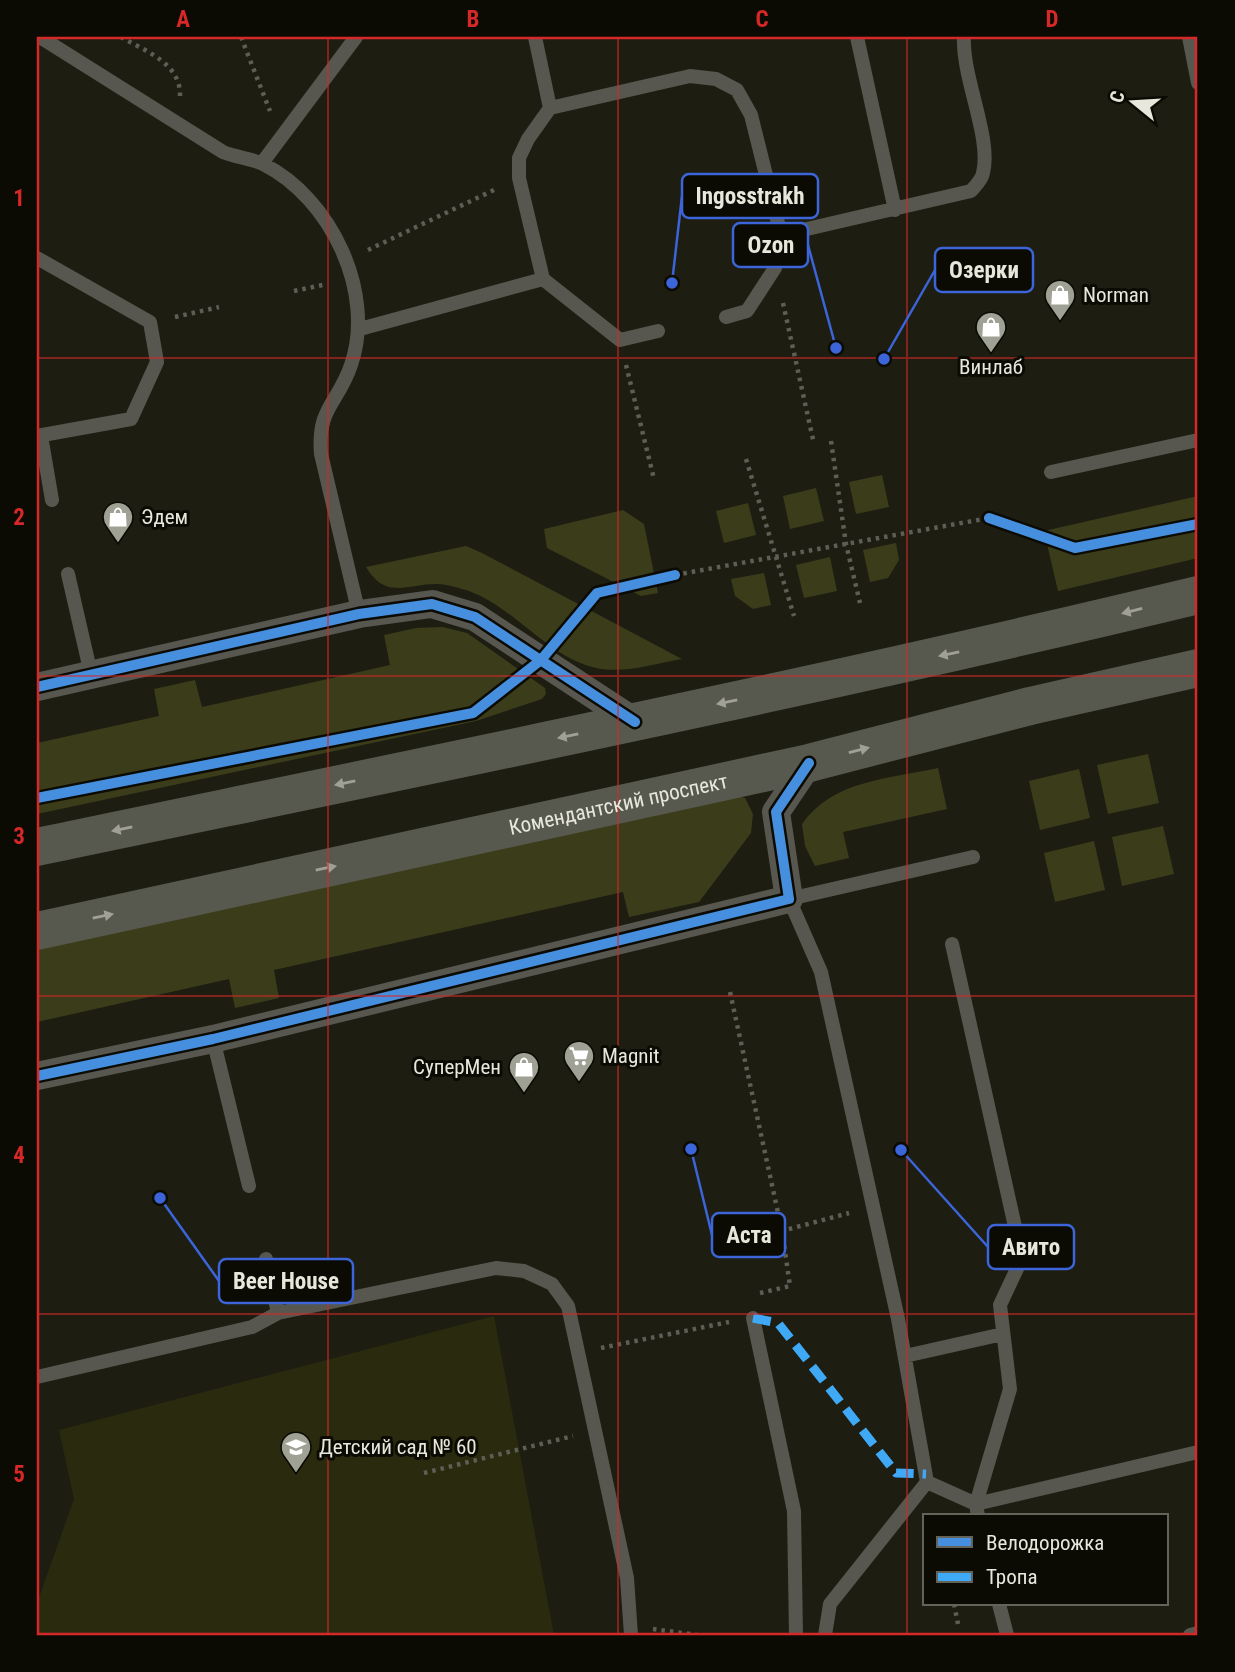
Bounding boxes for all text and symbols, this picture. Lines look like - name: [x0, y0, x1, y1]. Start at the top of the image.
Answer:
- text: A: [176, 6, 190, 33]
- text: B: [467, 6, 479, 33]
- text: C: [755, 6, 769, 33]
- text: D: [1046, 6, 1059, 33]
- north arrow: [1098, 66, 1168, 136]
- text: С: [1105, 88, 1130, 106]
- callout: Ingosstrakh: [682, 174, 818, 218]
- text: Ingosstrakh: [696, 183, 804, 210]
- text: 1: [13, 185, 25, 212]
- callout: Ozon: [733, 223, 808, 267]
- text: Ozon: [748, 232, 794, 259]
- callout: Озерки: [935, 248, 1033, 292]
- text: Озерки: [949, 257, 1019, 284]
- shop icon: Norman: [1043, 278, 1077, 322]
- place label: Norman: [1083, 283, 1149, 307]
- shop icon: Винлаб: [974, 310, 1008, 354]
- place label: Винлаб: [959, 355, 1023, 379]
- shop icon: Эдем: [101, 500, 135, 544]
- text: 2: [13, 504, 25, 531]
- place label: Эдем: [141, 505, 188, 529]
- one-way arrow: [1121, 606, 1143, 617]
- one-way arrow: [938, 648, 960, 659]
- one-way arrow: [716, 697, 738, 708]
- one-way arrow: [557, 731, 579, 742]
- one-way arrow: [848, 744, 870, 755]
- street label: Комендантский проспект: [507, 769, 730, 840]
- one-way arrow: [334, 777, 356, 788]
- text: 3: [13, 823, 25, 850]
- one-way arrow: [111, 823, 133, 834]
- one-way arrow: [315, 863, 337, 874]
- one-way arrow: [92, 911, 114, 922]
- supermarket icon: Magnit: [562, 1039, 596, 1083]
- place label: Magnit: [602, 1044, 659, 1068]
- shop icon: СуперМен: [507, 1050, 541, 1094]
- place label: СуперМен: [413, 1055, 501, 1079]
- text: 4: [13, 1142, 25, 1169]
- callout: Аста: [712, 1213, 785, 1257]
- text: Аста: [726, 1222, 772, 1249]
- callout: Авито: [988, 1225, 1074, 1269]
- text: Авито: [1002, 1234, 1060, 1261]
- callout: Beer House: [219, 1259, 353, 1303]
- text: Beer House: [233, 1268, 339, 1295]
- school or university icon: Детский сад № 60: [279, 1430, 313, 1474]
- place label: Детский сад № 60: [319, 1435, 477, 1459]
- text: 5: [13, 1461, 25, 1488]
- legend: [923, 1514, 1168, 1606]
- text: Велодорожка: [986, 1531, 1104, 1555]
- text: Тропа: [986, 1565, 1037, 1589]

